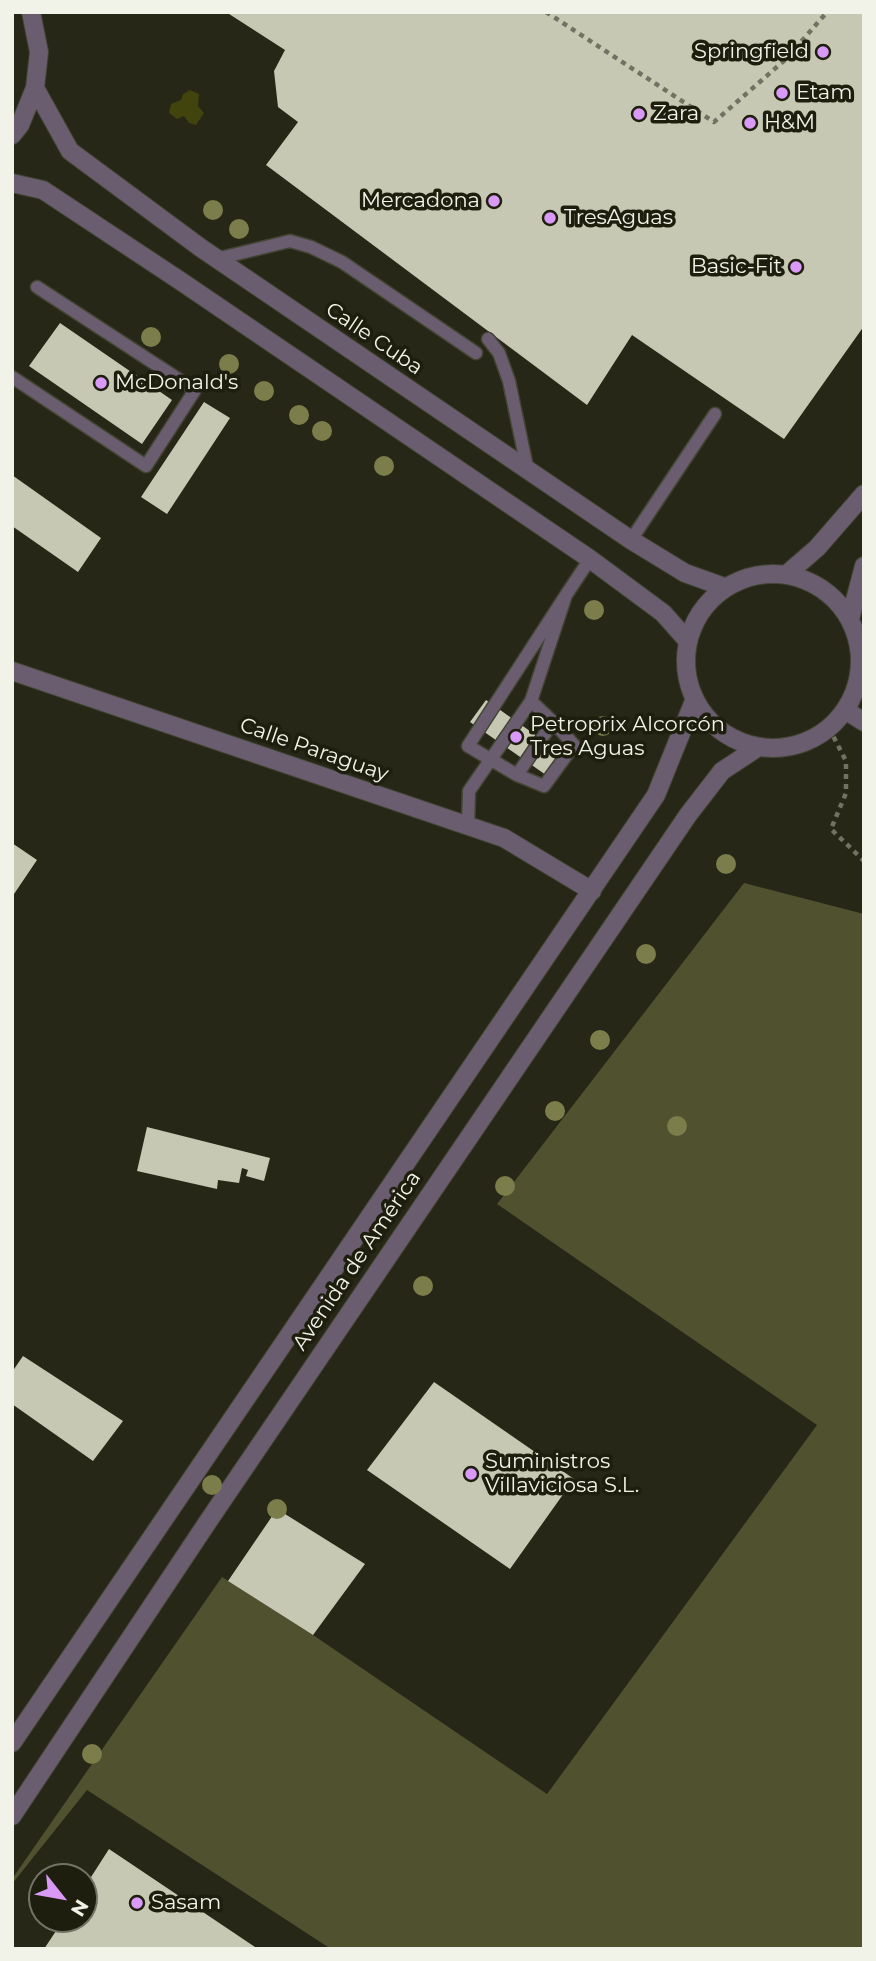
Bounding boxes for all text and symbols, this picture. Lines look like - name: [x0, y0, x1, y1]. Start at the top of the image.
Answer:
- place label: Springfield: [694, 39, 809, 65]
- marker: Springfield: [815, 44, 831, 60]
- place label: Etam: [796, 80, 853, 106]
- marker: Etam: [774, 85, 790, 101]
- place label: Zara: [653, 101, 699, 127]
- marker: Zara: [631, 106, 647, 122]
- place label: H&M: [764, 110, 815, 136]
- marker: H&M: [742, 115, 758, 131]
- place label: Mercadona: [361, 188, 480, 214]
- marker: Mercadona: [486, 193, 502, 209]
- place label: TresAguas: [564, 205, 673, 231]
- marker: TresAguas: [542, 210, 558, 226]
- place label: Basic-Fit: [691, 254, 782, 280]
- marker: Basic-Fit: [788, 259, 804, 275]
- street label: Calle Cuba: [321, 297, 427, 381]
- place label: McDonald's: [115, 370, 238, 396]
- marker: McDonald's: [93, 375, 109, 391]
- place label: Petroprix Alcorcón Tres Aguas: [530, 712, 725, 762]
- street label: Calle Paraguay: [236, 713, 392, 787]
- marker: Petroprix Alcorcón Tres Aguas: [508, 729, 524, 745]
- street label: Avenida de América: [288, 1167, 426, 1355]
- place label: Suministros Villaviciosa S.L.: [485, 1449, 639, 1499]
- marker: Suministros Villaviciosa S.L.: [463, 1466, 479, 1482]
- north arrow: [28, 1863, 98, 1933]
- place label: Sasam: [151, 1890, 221, 1916]
- marker: Sasam: [129, 1895, 145, 1911]
- text: N: [66, 1896, 94, 1921]

